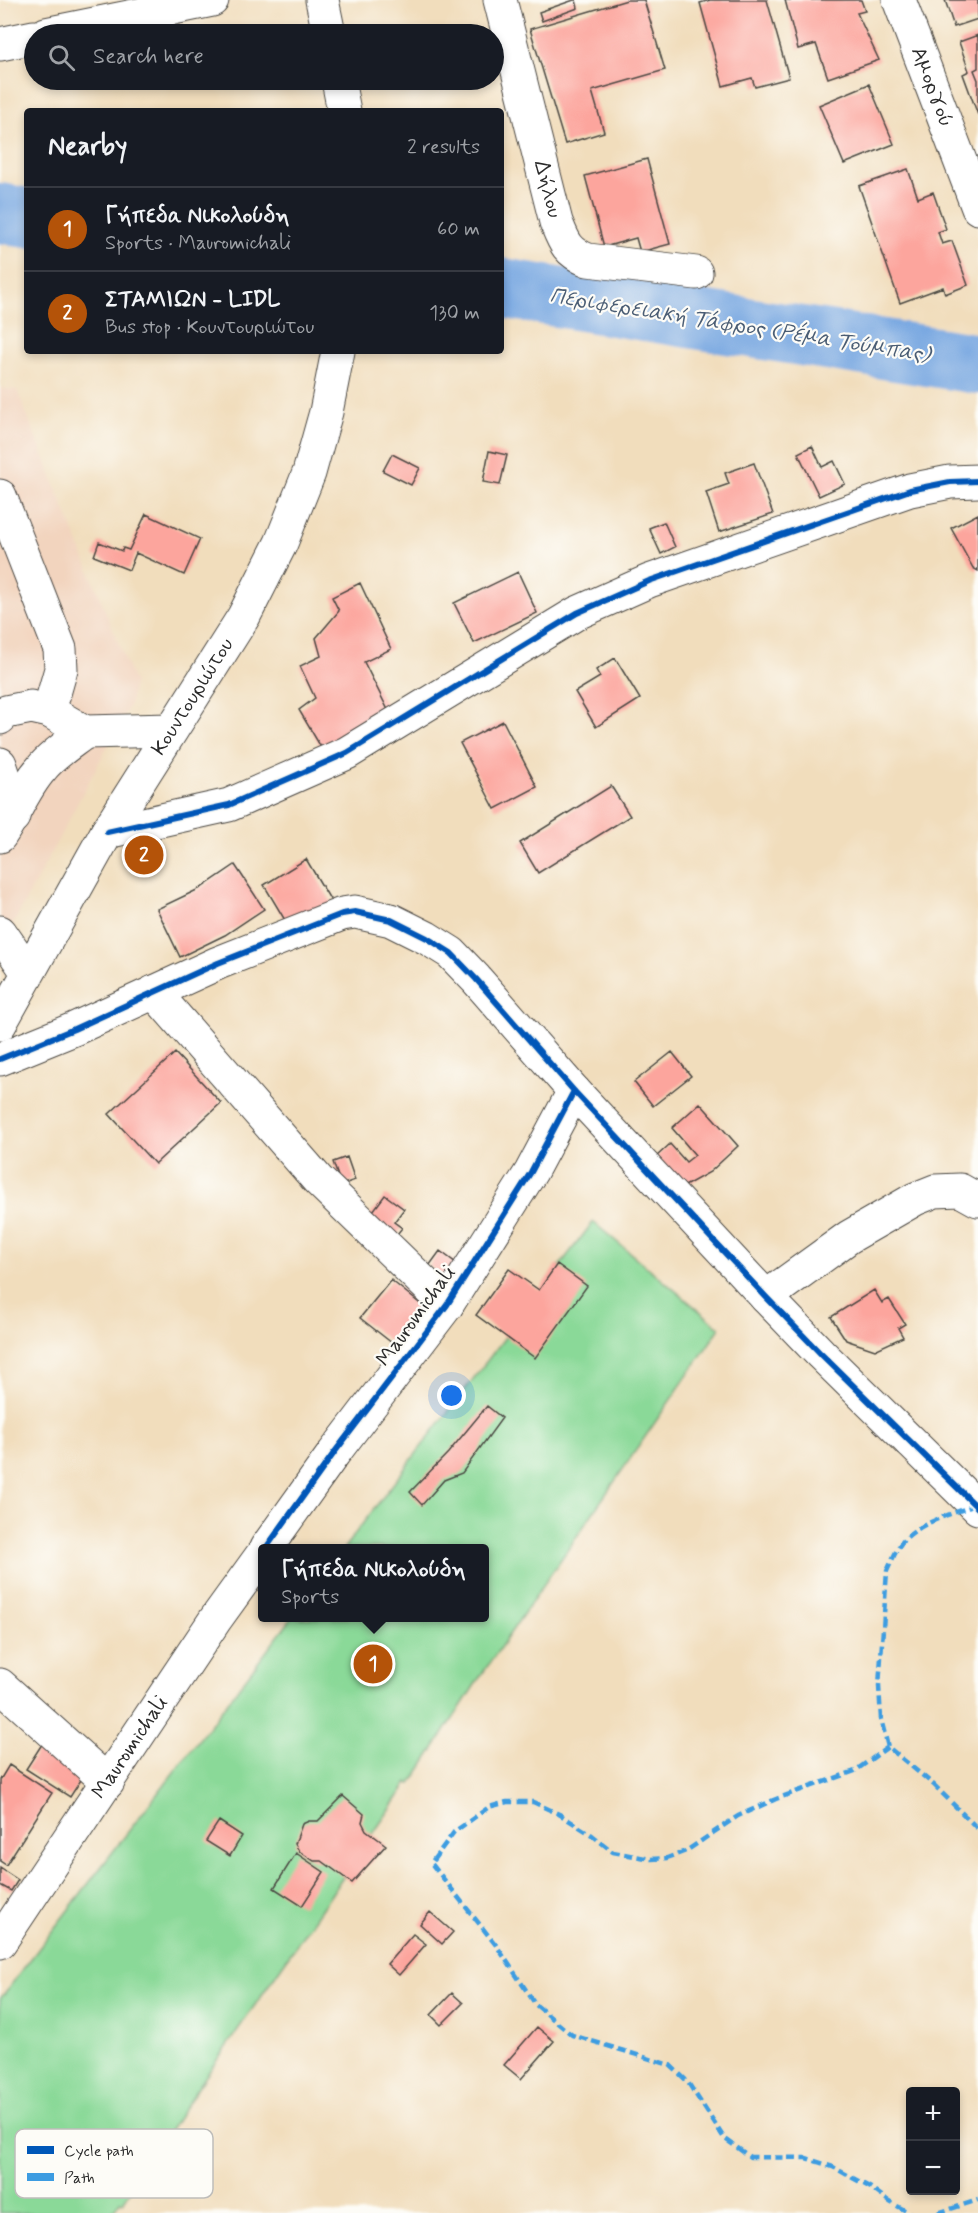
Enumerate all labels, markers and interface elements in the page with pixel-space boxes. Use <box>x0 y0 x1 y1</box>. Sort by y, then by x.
search box <box>24 24 504 90</box>
icon: search <box>45 41 78 74</box>
text: Search here <box>93 43 204 71</box>
street label: Αμοργού <box>904 43 960 131</box>
text: Nearby <box>48 130 127 164</box>
text: 2 results <box>407 134 480 161</box>
street label: Δήλου <box>527 157 568 221</box>
text: Γήπεδα Νικολούδη <box>105 202 289 230</box>
text: 1 <box>63 216 72 243</box>
text: 60 m <box>437 216 480 243</box>
text: Sports · Mauromichali <box>105 230 291 257</box>
water label: Περιφερειακή Τάφρος (Ρέμα Τούμπας) <box>548 281 934 370</box>
text: ΣΤΑΜΙΩΝ - LIDL <box>105 286 281 314</box>
text: 2 <box>63 300 72 327</box>
text: 130 m <box>429 300 480 327</box>
text: Bus stop · Κουντουριώτου <box>105 314 314 341</box>
street label: Κουντουριώτου <box>145 633 241 761</box>
pin: 2 <box>124 832 164 878</box>
street label: Mauromichali <box>370 1260 462 1372</box>
your location <box>437 1381 466 1410</box>
popup <box>258 1544 489 1622</box>
text: Γήπεδα Νικολούδη <box>281 1556 466 1584</box>
text: Sports <box>281 1584 339 1611</box>
pin: 1 <box>354 1642 392 1686</box>
street label: Mauromichali <box>85 1690 174 1804</box>
map controls <box>906 2087 960 2195</box>
button: + <box>906 2087 960 2141</box>
legend <box>15 2129 213 2198</box>
text: Cycle path <box>64 2141 134 2162</box>
button: − <box>906 2141 960 2195</box>
text: Path <box>64 2168 95 2189</box>

